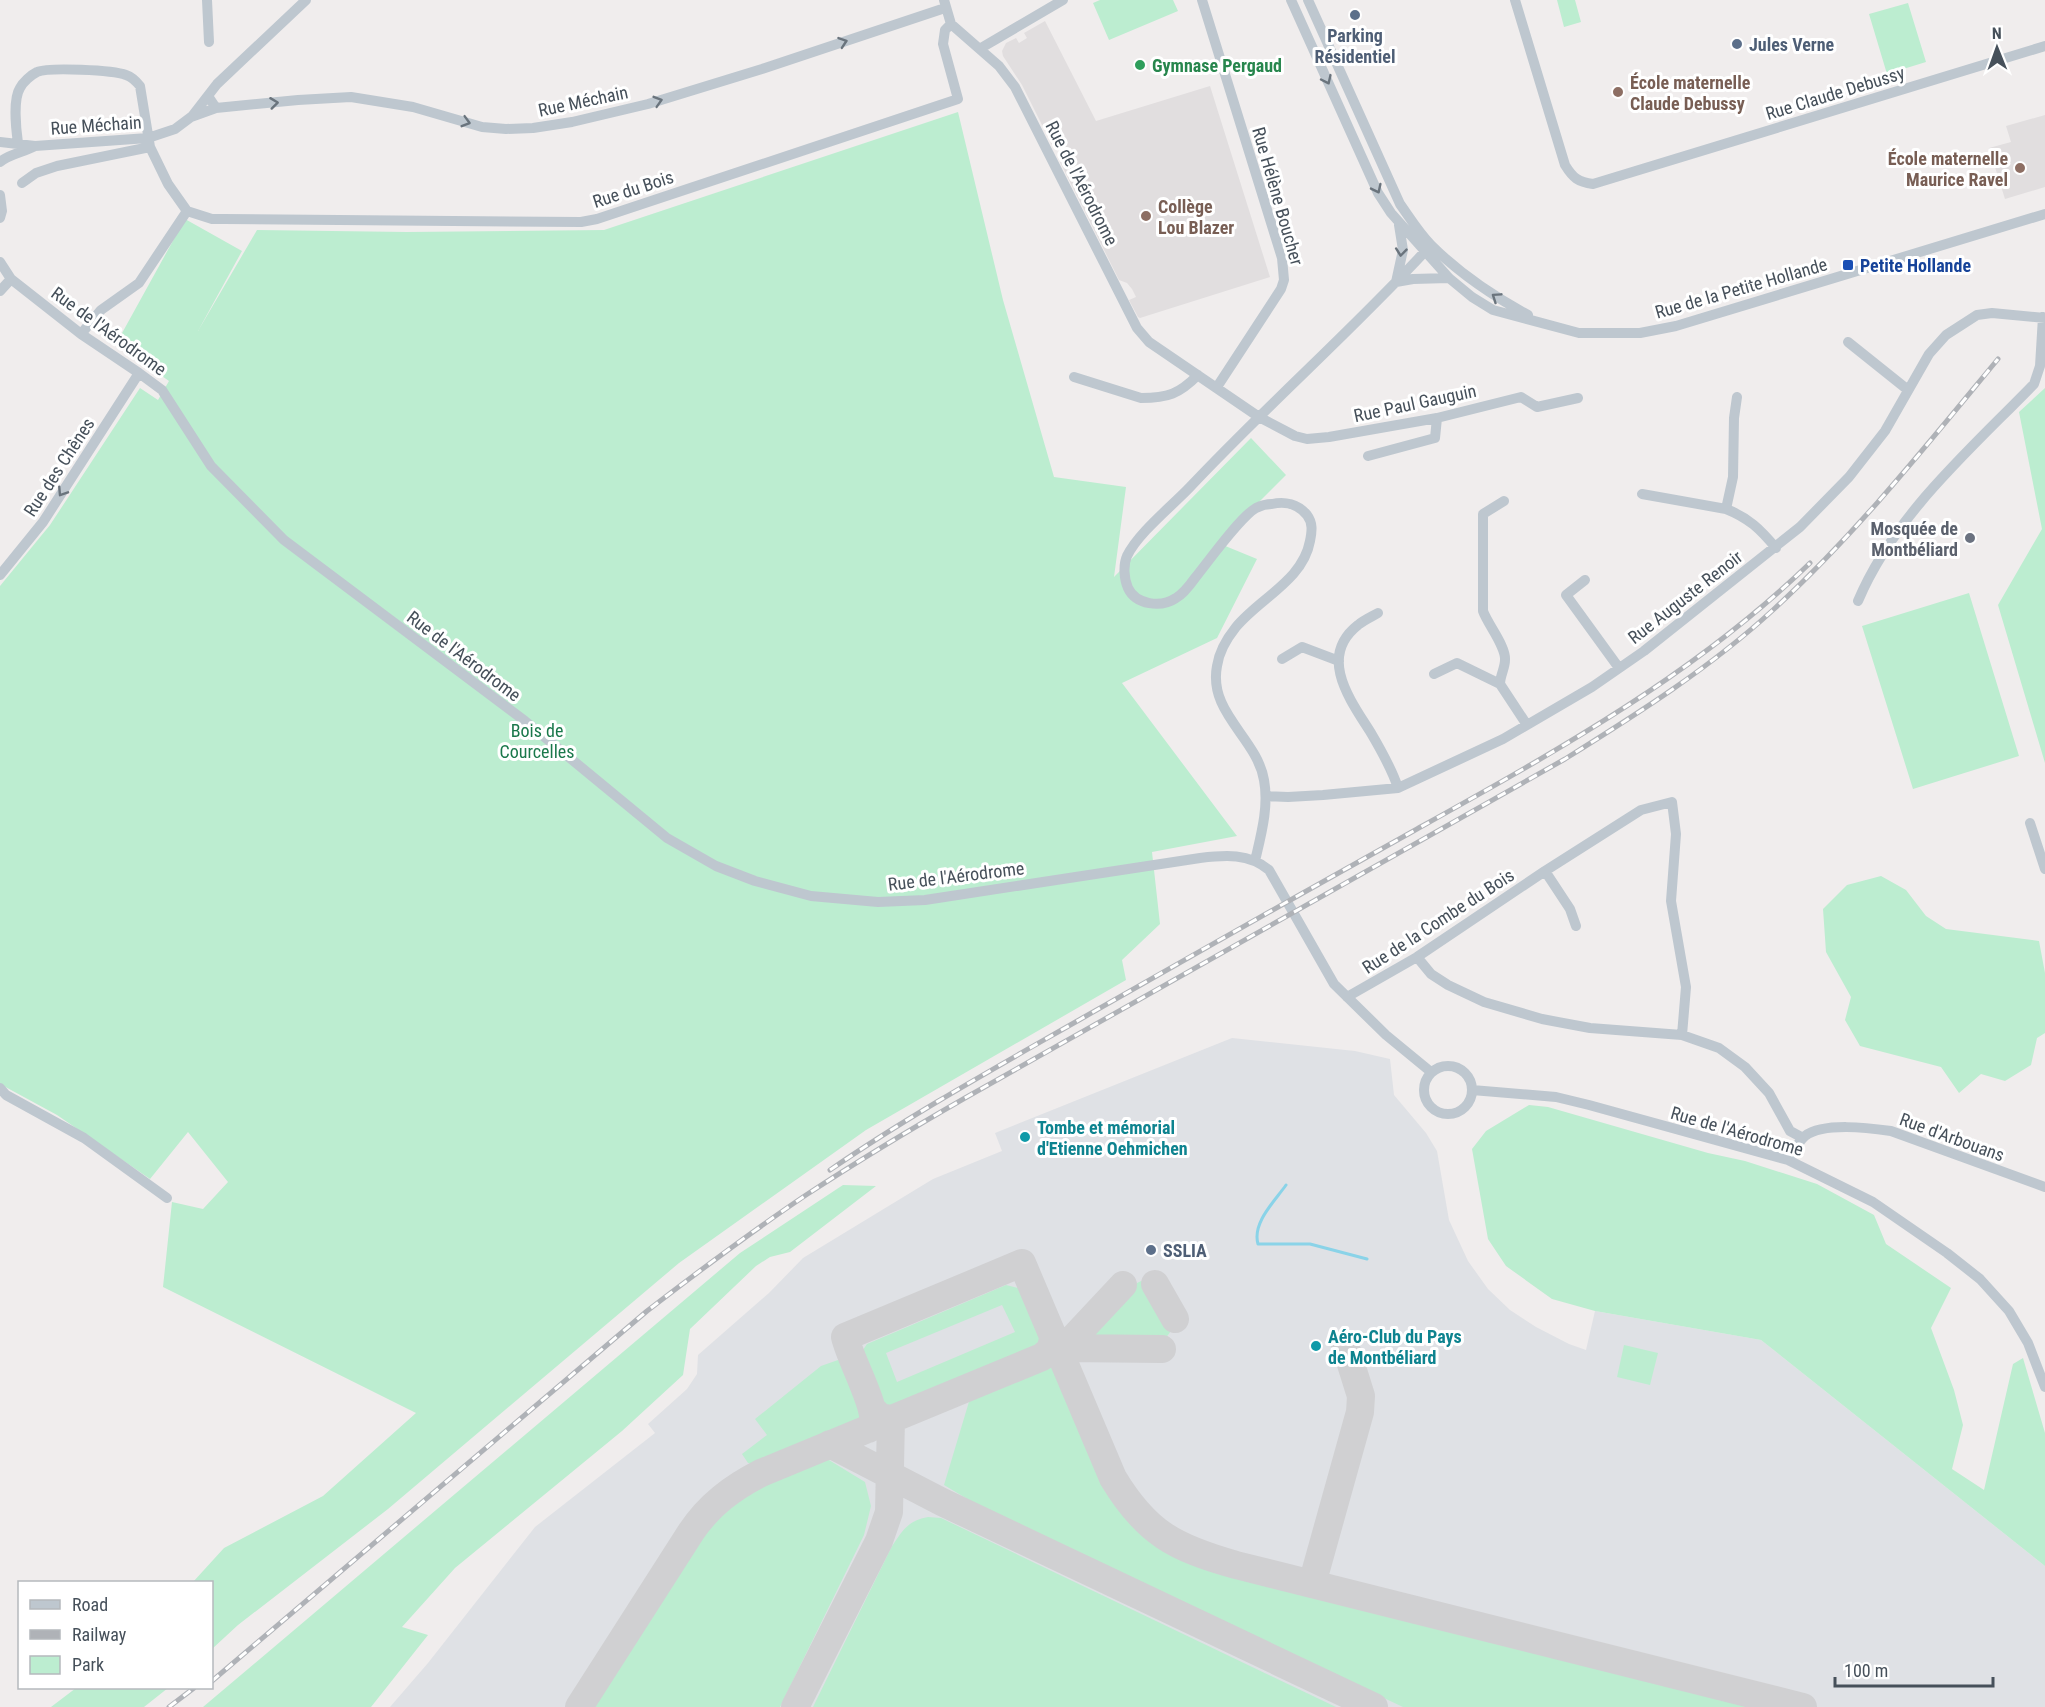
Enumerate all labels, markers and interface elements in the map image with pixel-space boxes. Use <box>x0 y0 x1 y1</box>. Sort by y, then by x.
marker: Parking Résidentiel <box>1348 8 1362 22</box>
north arrow <box>1967 18 2027 78</box>
text: N <box>1992 24 2002 43</box>
place label: Parking Résidentiel <box>1315 25 1395 67</box>
place label: Jules Verne <box>1749 34 1835 55</box>
one-way arrow <box>837 37 848 49</box>
marker: Jules Verne <box>1730 37 1744 51</box>
place label: Gymnase Pergaud <box>1152 55 1282 76</box>
marker: Gymnase Pergaud <box>1133 58 1147 72</box>
street label: Rue Claude Debussy <box>1763 62 1907 124</box>
place label: École maternelle Claude Debussy <box>1630 72 1751 114</box>
one-way arrow <box>1320 74 1332 85</box>
street label: Rue Méchain <box>536 81 630 121</box>
marker: École maternelle Claude Debussy <box>1611 85 1625 99</box>
one-way arrow <box>652 96 662 108</box>
one-way arrow <box>270 97 279 110</box>
street label: Rue Méchain <box>50 111 142 139</box>
one-way arrow <box>461 115 471 128</box>
street label: Rue de l'Aérodrome <box>1042 117 1122 249</box>
street label: Rue Hélène Boucher <box>1248 124 1308 268</box>
place label: École maternelle Maurice Ravel <box>1888 148 2008 190</box>
marker: École maternelle Maurice Ravel <box>2013 161 2027 175</box>
street label: Rue du Bois <box>590 166 676 212</box>
one-way arrow <box>1369 182 1381 193</box>
place label: Collège Lou Blazer <box>1158 196 1234 238</box>
marker: Collège Lou Blazer <box>1139 209 1153 223</box>
one-way arrow <box>1395 247 1408 257</box>
street label: Rue de la Petite Hollande <box>1653 253 1829 323</box>
place label: Petite Hollande <box>1860 255 1971 276</box>
marker: Petite Hollande <box>1841 258 1855 272</box>
street label: Rue de l'Aérodrome <box>47 282 171 380</box>
one-way arrow <box>1492 292 1502 304</box>
street label: Rue Paul Gauguin <box>1352 380 1478 426</box>
street label: Rue des Chênes <box>19 414 99 520</box>
one-way arrow <box>59 486 70 497</box>
place label: Mosquée de Montbéliard <box>1871 518 1958 560</box>
marker: Mosquée de Montbéliard <box>1963 531 1977 545</box>
street label: Rue Auguste Renoir <box>1624 546 1747 648</box>
street label: Rue de l'Aérodrome <box>403 606 525 706</box>
park label: Bois de Courcelles <box>500 720 574 762</box>
street label: Rue de l'Aérodrome <box>887 857 1025 895</box>
street label: Rue de la Combe du Bois <box>1358 864 1518 978</box>
street label: Rue de l'Aérodrome <box>1668 1102 1806 1160</box>
street label: Rue d'Arbouans <box>1897 1108 2007 1166</box>
place label: Tombe et mémorial d'Etienne Oehmichen <box>1037 1117 1188 1159</box>
marker: Tombe et mémorial d'Etienne Oehmichen <box>1018 1130 1032 1144</box>
place label: SSLIA <box>1163 1240 1207 1261</box>
marker: SSLIA <box>1144 1243 1158 1257</box>
place label: Aéro-Club du Pays de Montbéliard <box>1328 1326 1462 1368</box>
marker: Aéro-Club du Pays de Montbéliard <box>1309 1339 1323 1353</box>
legend <box>18 1581 213 1689</box>
text: Road <box>72 1594 108 1615</box>
text: Railway <box>72 1624 127 1645</box>
scale bar <box>1835 1650 1992 1688</box>
text: Park <box>72 1654 104 1675</box>
text: 100 m <box>1844 1660 1888 1681</box>

